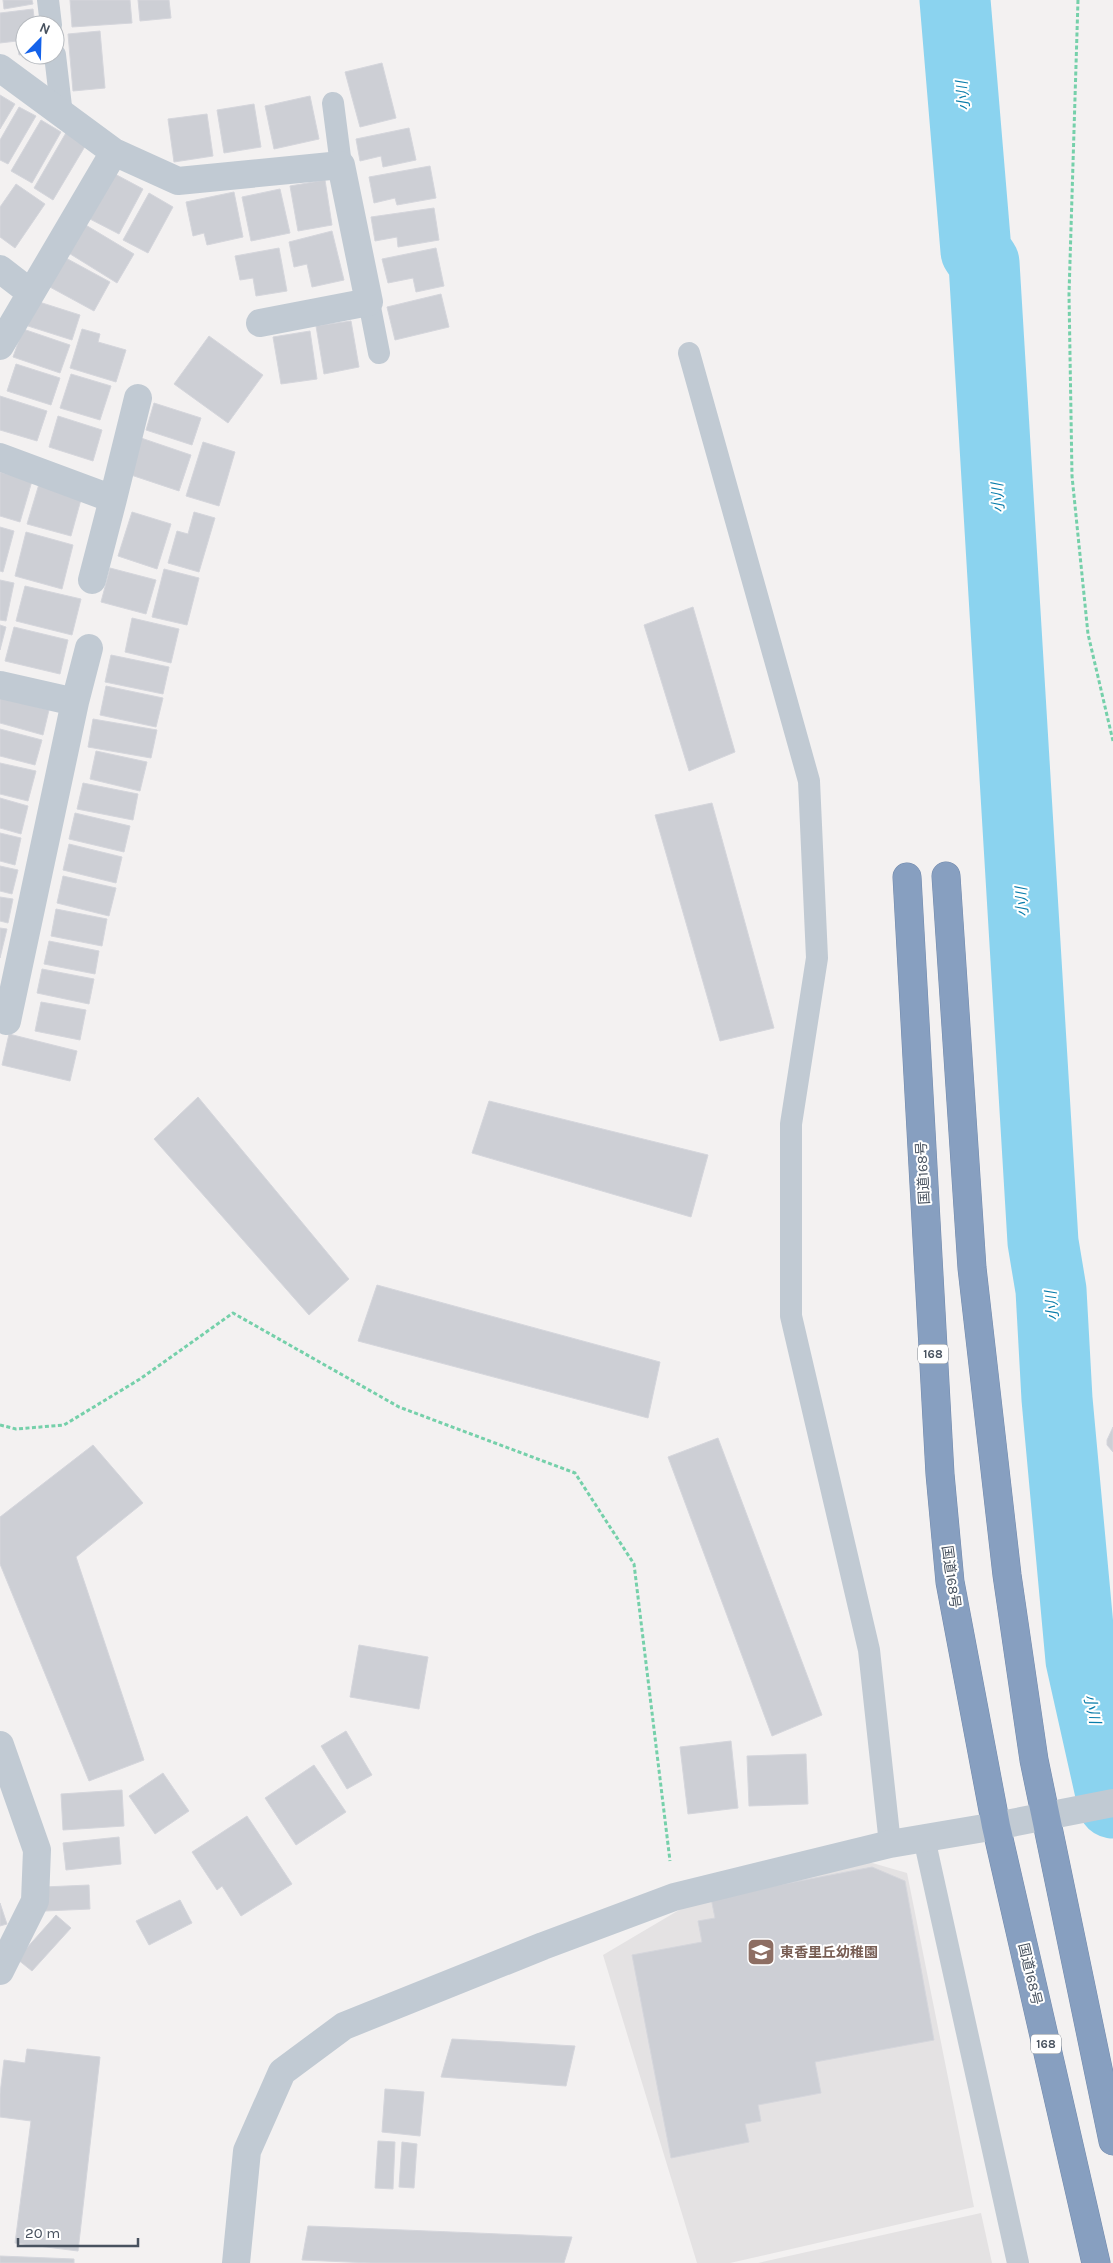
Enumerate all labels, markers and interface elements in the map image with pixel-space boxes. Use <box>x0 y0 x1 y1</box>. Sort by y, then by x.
north arrow <box>15 15 65 65</box>
text: N <box>37 19 53 38</box>
water label: 小川 <box>953 78 973 112</box>
water label: 小川 <box>988 481 1008 513</box>
water label: 小川 <box>1012 885 1032 917</box>
street label: 国道168号 <box>913 1141 933 1205</box>
water label: 小川 <box>1042 1288 1062 1322</box>
road number: 168 <box>918 1345 948 1364</box>
street label: 国道168号 <box>938 1544 964 1610</box>
water label: 小川 <box>1080 1692 1105 1728</box>
school or university icon: 東香里丘幼稚園 <box>746 1937 776 1967</box>
street label: 国道168号 <box>1015 1941 1045 2007</box>
place label: 東香里丘幼稚園 <box>780 1944 878 1961</box>
road number: 168 <box>1031 2035 1061 2054</box>
scale bar <box>18 2216 138 2248</box>
text: 20 m <box>25 2224 60 2242</box>

